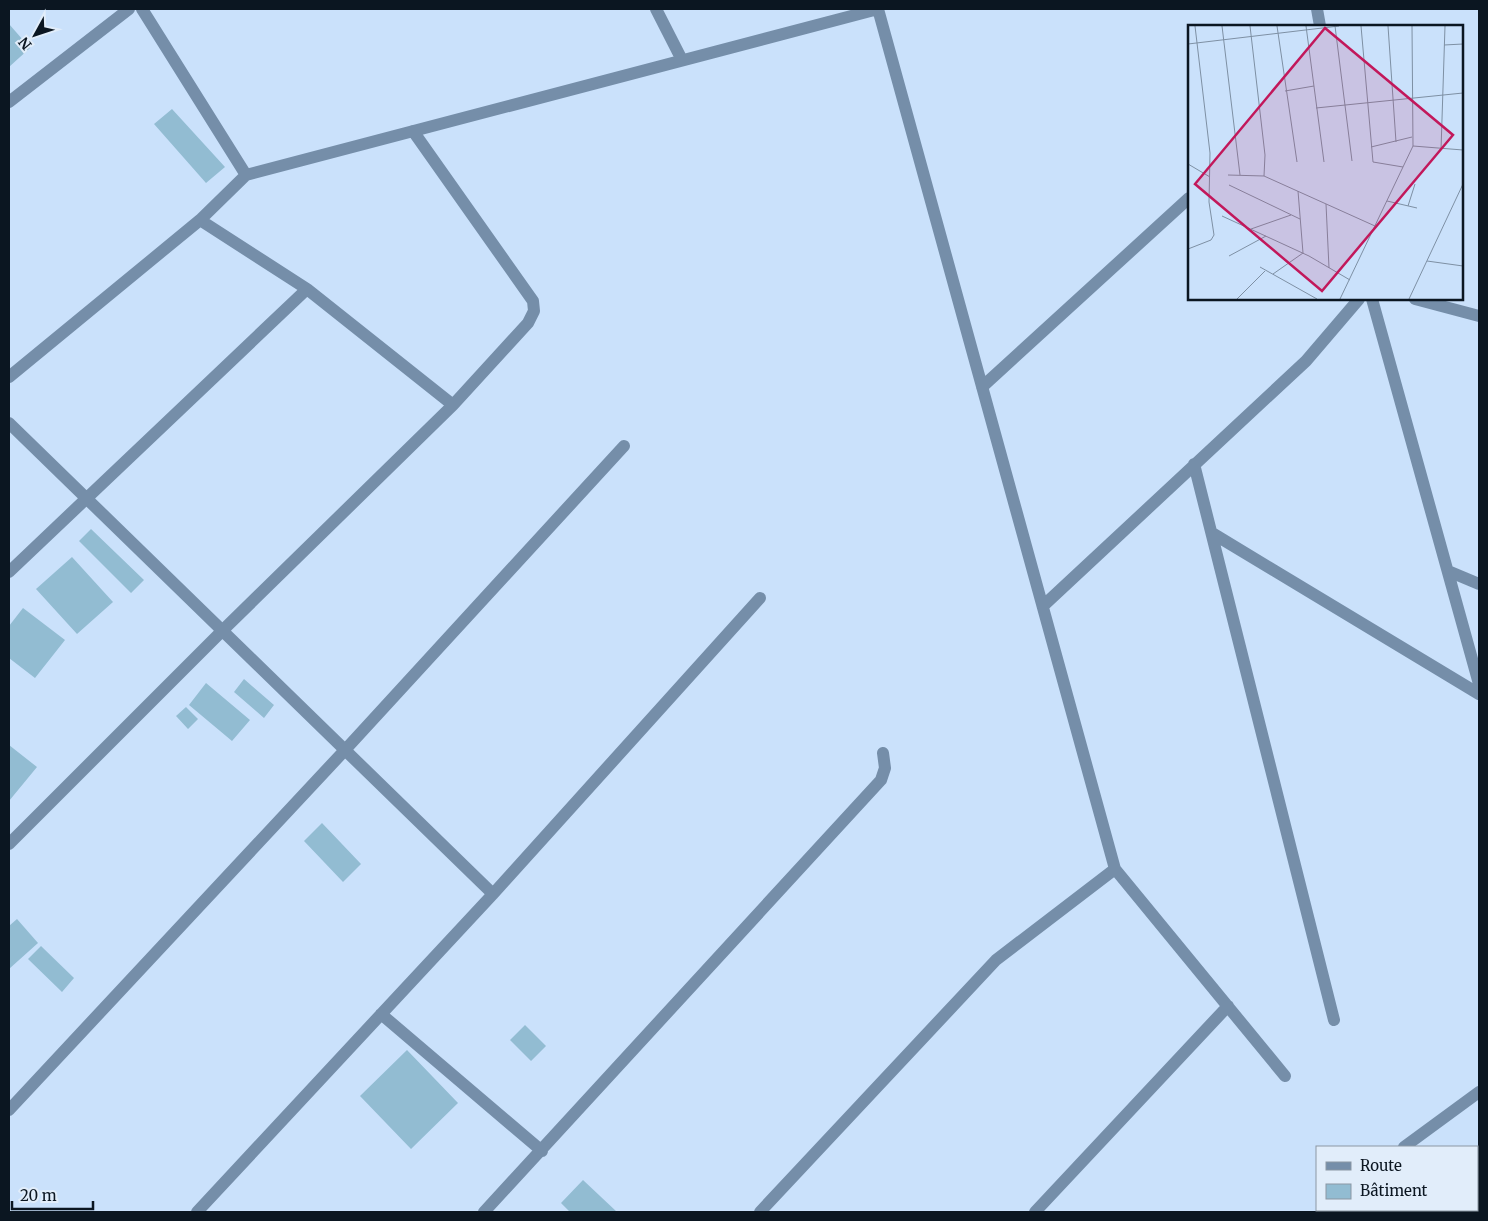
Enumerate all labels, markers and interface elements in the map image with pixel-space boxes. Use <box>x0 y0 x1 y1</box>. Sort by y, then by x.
north arrow <box>10 10 60 60</box>
inset map <box>1188 25 1463 300</box>
text: N <box>15 33 35 53</box>
legend <box>1316 1146 1478 1211</box>
text: Route <box>1360 1156 1402 1175</box>
scale bar <box>12 1178 94 1210</box>
text: Bâtiment <box>1360 1181 1428 1200</box>
text: 20 m <box>20 1186 57 1205</box>

